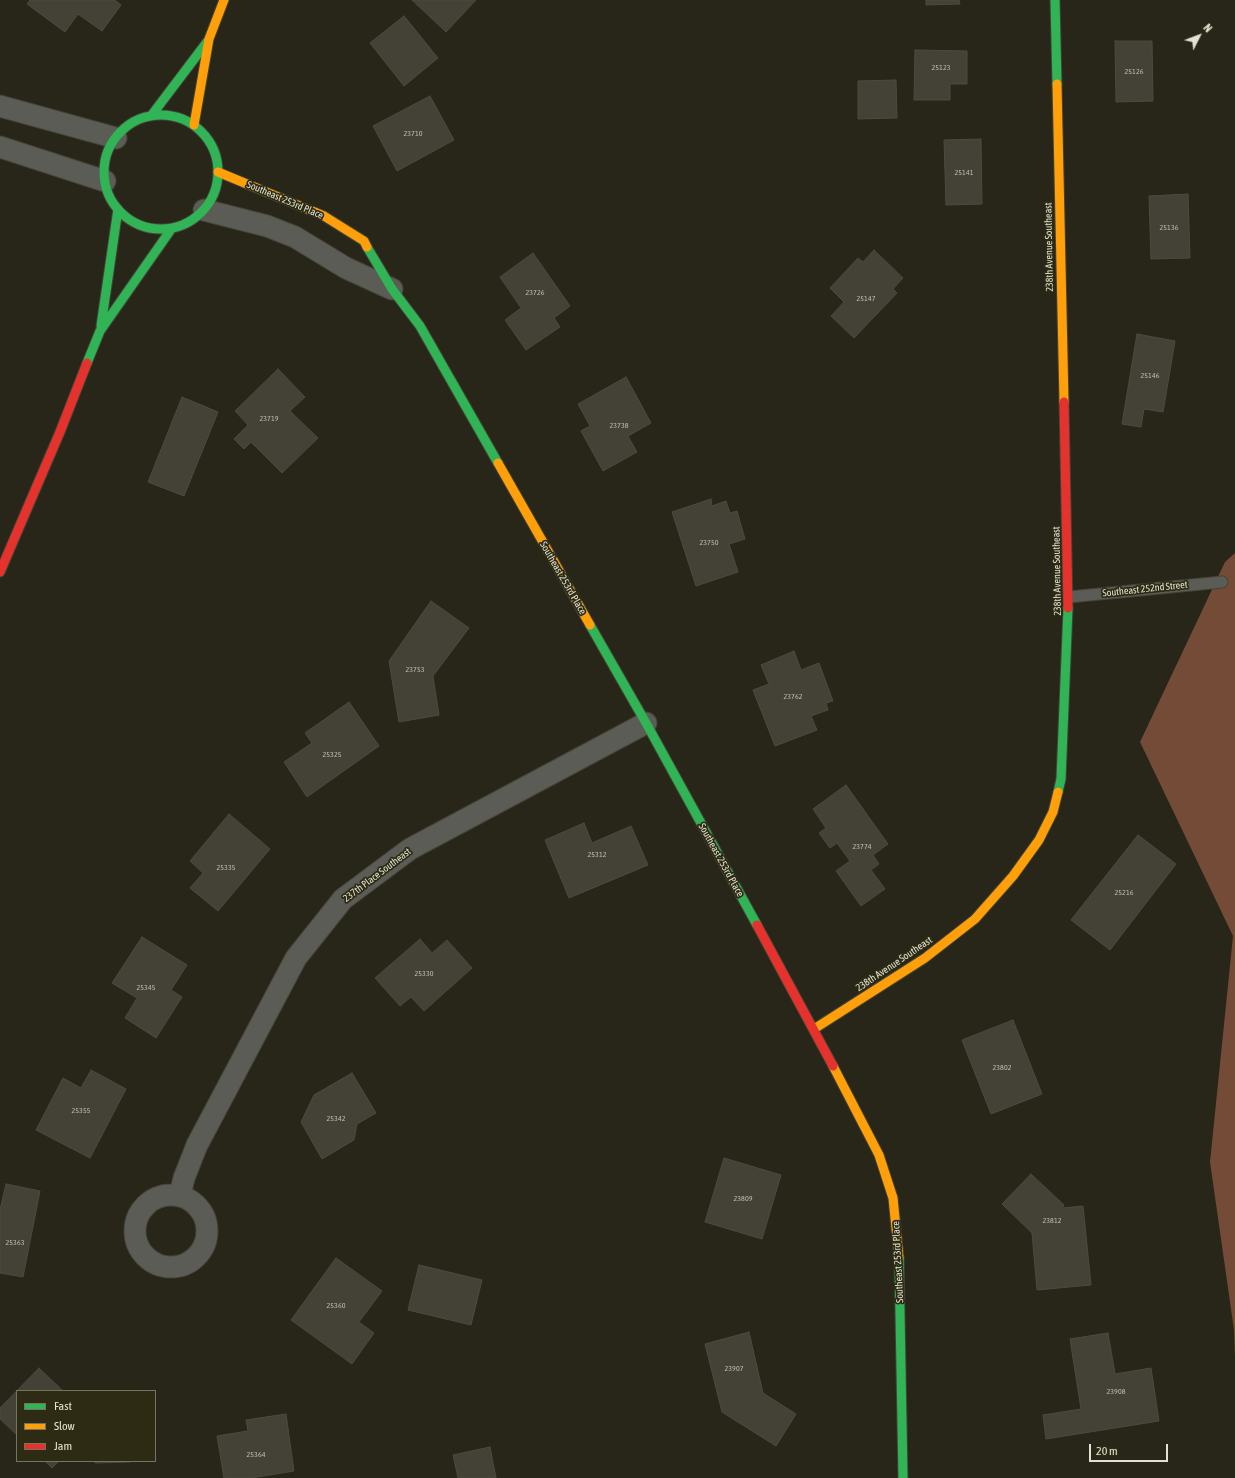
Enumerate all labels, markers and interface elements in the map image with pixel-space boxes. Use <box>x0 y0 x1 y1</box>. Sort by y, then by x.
north arrow <box>1179 16 1219 56</box>
text: N <box>1201 22 1215 34</box>
house number: 25123 <box>932 62 950 72</box>
house number: 25126 <box>1125 66 1143 76</box>
house number: 23710 <box>404 128 422 138</box>
house number: 25141 <box>955 167 973 177</box>
street label: Southeast 253rd Place <box>245 178 325 222</box>
street label: 238th Avenue Southeast <box>1042 202 1056 292</box>
house number: 25136 <box>1160 222 1178 232</box>
house number: 23726 <box>526 287 544 297</box>
house number: 25147 <box>857 293 875 303</box>
house number: 25146 <box>1141 370 1159 380</box>
house number: 23719 <box>260 413 278 423</box>
house number: 23738 <box>610 420 628 430</box>
street label: 238th Avenue Southeast <box>1050 526 1064 616</box>
house number: 23750 <box>700 537 718 547</box>
street label: Southeast 253rd Place <box>537 539 589 617</box>
street label: Southeast 252nd Street <box>1102 579 1188 599</box>
house number: 23753 <box>406 664 424 674</box>
house number: 23762 <box>784 691 802 701</box>
house number: 25325 <box>323 749 341 759</box>
street label: Southeast 253rd Place <box>696 821 746 899</box>
house number: 23774 <box>853 841 871 851</box>
street label: 237th Place Southeast <box>341 846 413 904</box>
house number: 25312 <box>588 849 606 859</box>
house number: 25335 <box>217 862 235 872</box>
house number: 25216 <box>1115 887 1133 897</box>
street label: 238th Avenue Southeast <box>854 934 934 994</box>
house number: 25330 <box>415 968 433 978</box>
house number: 25345 <box>137 982 155 992</box>
house number: 23802 <box>993 1062 1011 1072</box>
house number: 25355 <box>72 1105 90 1115</box>
house number: 25342 <box>327 1113 345 1123</box>
house number: 23809 <box>734 1193 752 1203</box>
house number: 23812 <box>1043 1215 1061 1225</box>
street label: Southeast 253rd Place <box>890 1221 906 1303</box>
house number: 25363 <box>6 1237 24 1247</box>
house number: 25360 <box>327 1300 345 1310</box>
house number: 23907 <box>725 1363 743 1373</box>
house number: 23908 <box>1107 1386 1125 1396</box>
legend <box>16 1390 156 1462</box>
text: Fast <box>54 1399 72 1413</box>
text: Slow <box>54 1419 75 1433</box>
scale bar <box>1091 1436 1170 1462</box>
text: Jam <box>54 1439 72 1453</box>
text: 20 m <box>1096 1444 1118 1458</box>
house number: 25364 <box>247 1449 265 1459</box>

